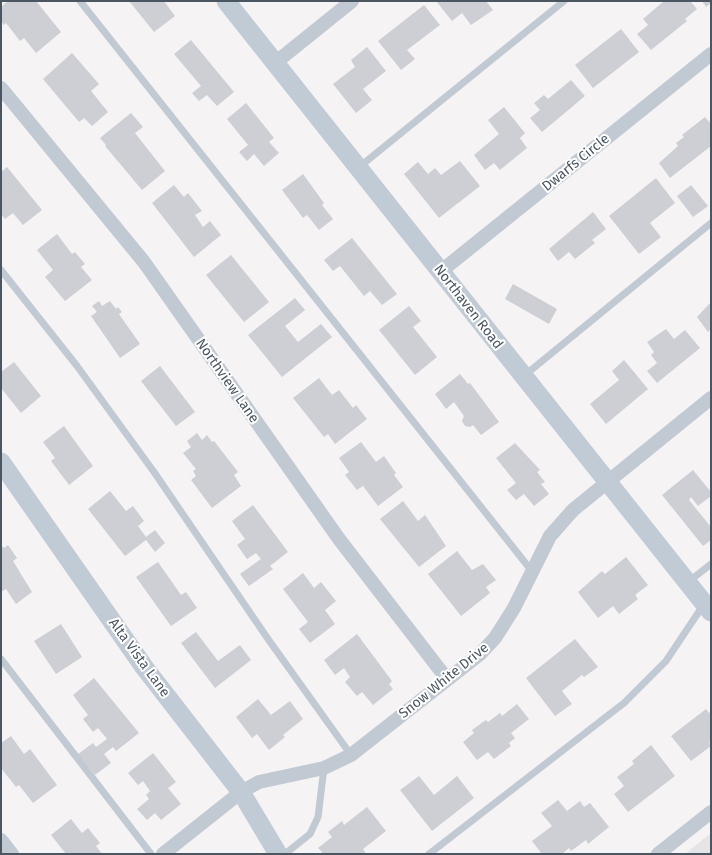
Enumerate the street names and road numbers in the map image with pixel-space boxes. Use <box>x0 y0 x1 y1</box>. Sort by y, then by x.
street label: Dwarfs Circle <box>539 131 613 195</box>
street label: Northaven Road <box>430 261 506 353</box>
street label: Northview Lane <box>192 336 262 426</box>
street label: Alta Vista Lane <box>105 615 173 701</box>
street label: Snow White Drive <box>396 640 492 722</box>

